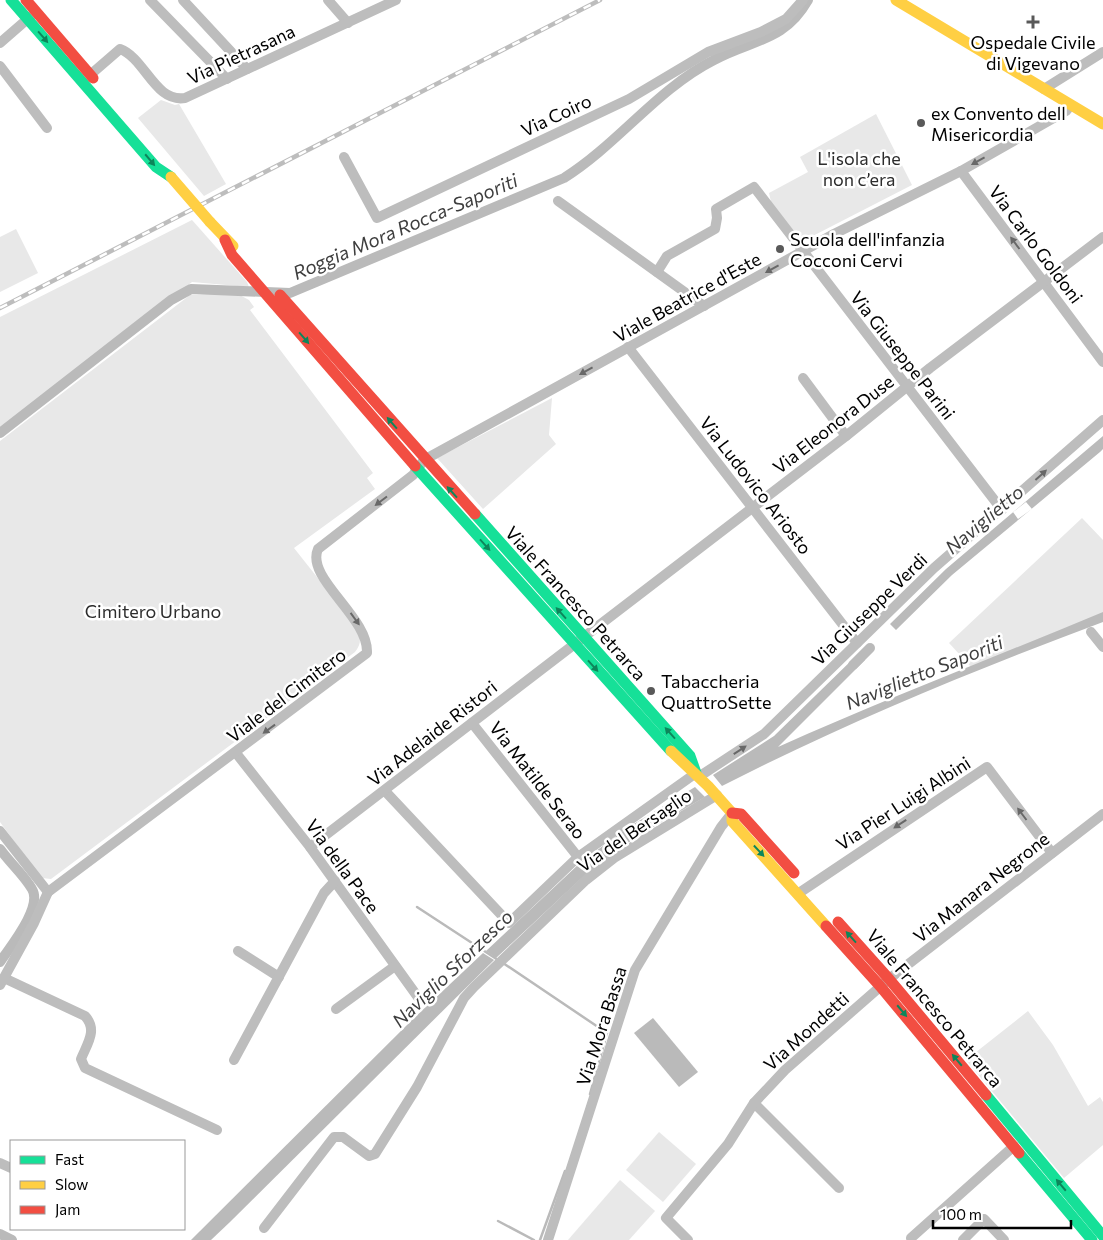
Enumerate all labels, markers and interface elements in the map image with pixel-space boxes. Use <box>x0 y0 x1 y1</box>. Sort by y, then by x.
marker: Ospedale Civile di Vigevano <box>1026 15 1040 29</box>
street label: Via Pietrasana <box>184 19 298 89</box>
one-way arrow <box>37 30 49 42</box>
place label: Ospedale Civile di Vigevano <box>970 31 1096 74</box>
street label: Via Coiro <box>517 89 595 141</box>
place label: ex Convento dell Misericordia <box>931 102 1066 145</box>
marker: ex Convento dell Misericordia <box>915 117 927 129</box>
park label: L'isola che non c’era <box>817 147 901 190</box>
one-way arrow <box>144 153 155 166</box>
one-way arrow <box>971 157 984 166</box>
water label: Roggia Mora Rocca-Saporiti <box>289 168 522 284</box>
street label: Via Carlo Goldoni <box>984 181 1088 307</box>
place label: Scuola dell'infanzia Cocconi Cervi <box>790 228 945 271</box>
one-way arrow <box>1010 236 1020 250</box>
marker: Scuola dell'infanzia Cocconi Cervi <box>774 243 786 255</box>
street label: Viale Beatrice d'Este <box>609 247 765 347</box>
one-way arrow <box>764 265 779 273</box>
street label: Via Giuseppe Parini <box>846 286 960 424</box>
one-way arrow <box>298 331 309 344</box>
one-way arrow <box>578 367 593 375</box>
street label: Via Eleonora Duse <box>768 370 898 478</box>
street label: Via Ludovico Ariosto <box>695 412 817 558</box>
one-way arrow <box>387 417 398 430</box>
one-way arrow <box>1034 469 1046 481</box>
water label: Naviglietto <box>940 480 1028 558</box>
one-way arrow <box>447 485 458 498</box>
one-way arrow <box>374 496 388 506</box>
street label: Viale Francesco Petrarca <box>501 521 651 685</box>
one-way arrow <box>479 538 491 550</box>
street label: Via Giuseppe Verdi <box>807 548 931 670</box>
park label: Cimitero Urbano <box>85 600 221 622</box>
one-way arrow <box>555 606 566 619</box>
one-way arrow <box>350 612 360 626</box>
water label: Naviglietto Saporiti <box>842 630 1007 714</box>
street label: Viale del Cimitero <box>222 643 350 747</box>
one-way arrow <box>588 660 599 673</box>
place label: Tabaccheria QuattroSette <box>661 670 772 713</box>
street label: Via Adelaide Ristori <box>363 676 501 790</box>
marker: Tabaccheria QuattroSette <box>645 685 657 697</box>
street label: Via Matilde Serao <box>485 717 591 843</box>
one-way arrow <box>262 724 276 734</box>
one-way arrow <box>664 727 675 740</box>
one-way arrow <box>734 745 747 754</box>
street label: Via Pier Luigi Albini <box>832 751 974 855</box>
street label: Via del Bersaglio <box>573 784 695 876</box>
one-way arrow <box>1017 808 1028 821</box>
street label: Via della Pace <box>302 815 384 917</box>
one-way arrow <box>894 819 907 829</box>
street label: Via Manara Negrone <box>909 827 1053 947</box>
one-way arrow <box>753 844 765 856</box>
water label: Naviglio Sforzesco <box>387 904 517 1032</box>
street label: Viale Francesco Petrarca <box>862 924 1008 1092</box>
one-way arrow <box>845 931 857 943</box>
street label: Via Mora Bassa <box>571 963 631 1089</box>
street label: Via Mondetti <box>759 987 853 1075</box>
one-way arrow <box>896 1005 907 1018</box>
one-way arrow <box>951 1054 962 1067</box>
legend <box>10 1140 185 1230</box>
text: Fast <box>55 1150 84 1168</box>
text: Slow <box>55 1175 88 1193</box>
one-way arrow <box>1055 1179 1066 1192</box>
scale bar <box>933 1198 1070 1230</box>
text: Jam <box>55 1200 80 1218</box>
text: 100 m <box>940 1205 982 1223</box>

